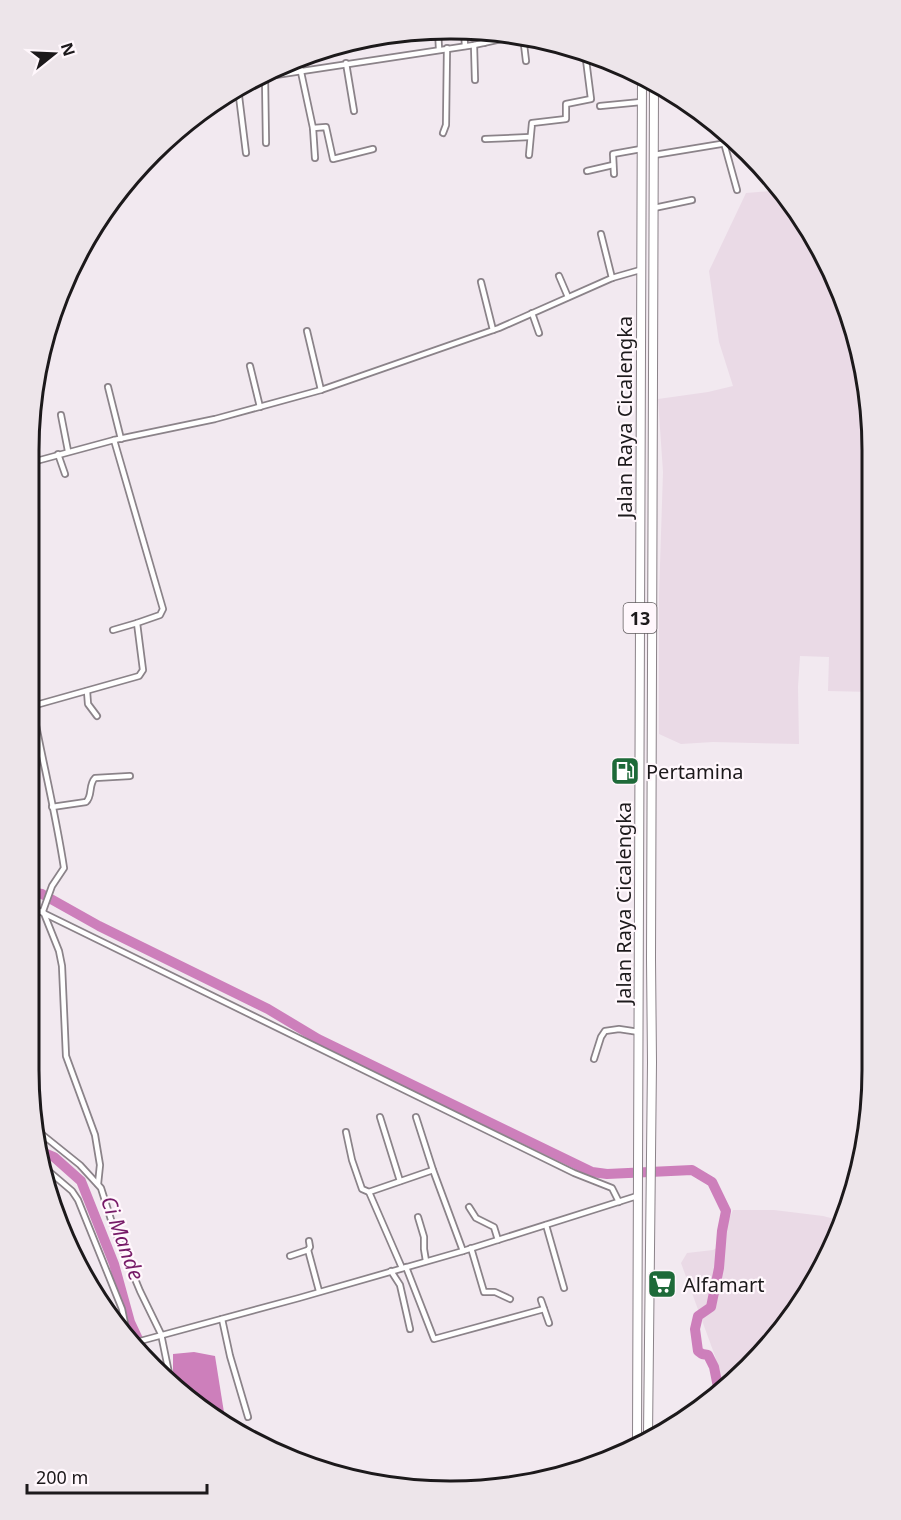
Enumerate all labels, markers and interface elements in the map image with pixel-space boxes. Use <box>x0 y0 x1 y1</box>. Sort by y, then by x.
north arrow <box>24 24 84 84</box>
text: N <box>56 40 81 59</box>
street label: Jalan Raya Cicalengka <box>611 316 638 520</box>
road number: 13 <box>624 603 656 633</box>
fuel station icon: Pertamina <box>609 755 641 787</box>
place label: Pertamina <box>646 758 744 785</box>
street label: Jalan Raya Cicalengka <box>610 802 637 1006</box>
water label: Ci Mande <box>95 1192 151 1284</box>
supermarket icon: Alfamart <box>646 1268 678 1300</box>
place label: Alfamart <box>683 1271 764 1298</box>
scale bar <box>27 1457 207 1495</box>
text: 200 m <box>36 1465 88 1489</box>

